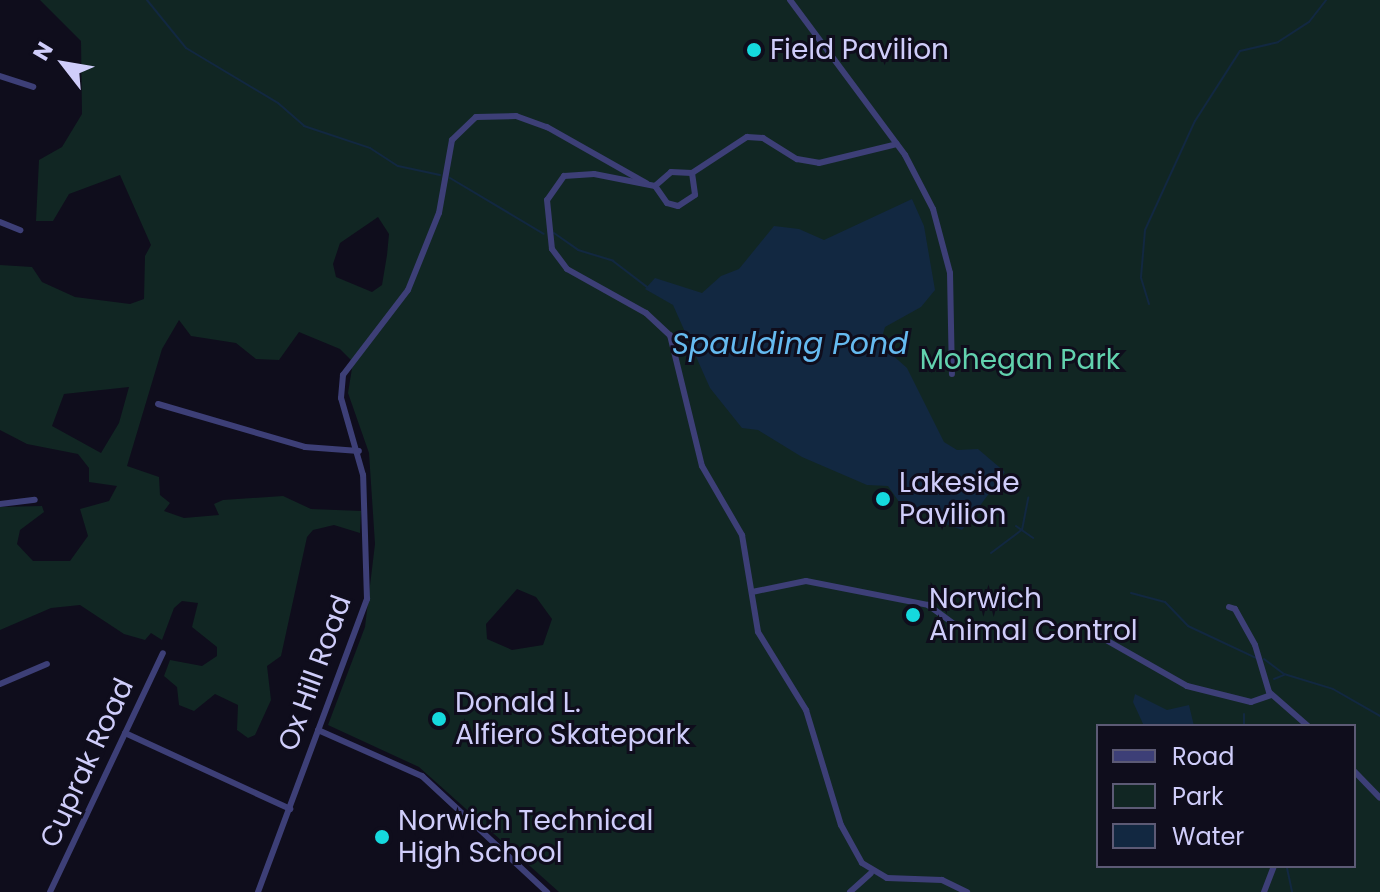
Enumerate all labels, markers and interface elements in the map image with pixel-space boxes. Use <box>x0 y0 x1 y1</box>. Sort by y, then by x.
north arrow <box>24 24 104 104</box>
place label: Field Pavilion <box>770 33 949 67</box>
text: N <box>25 36 61 66</box>
marker: Field Pavilion <box>745 41 763 59</box>
water label: Spaulding Pond <box>672 326 908 362</box>
park label: Mohegan Park <box>920 343 1120 377</box>
place label: Lakeside Pavilion <box>899 466 1020 532</box>
marker: Lakeside Pavilion <box>874 490 892 508</box>
place label: Norwich Animal Control <box>929 582 1138 648</box>
street label: Ox Hill Road <box>271 591 359 755</box>
marker: Norwich Animal Control <box>904 606 922 624</box>
street label: Cuprak Road <box>33 673 141 853</box>
place label: Donald L. Alfiero Skatepark <box>455 686 690 752</box>
marker: Donald L. Alfiero Skatepark <box>430 710 448 728</box>
legend <box>1096 724 1356 868</box>
text: Road <box>1172 740 1234 773</box>
text: Park <box>1172 780 1223 813</box>
place label: Norwich Technical High School <box>398 804 653 870</box>
text: Water <box>1172 820 1244 853</box>
marker: Norwich Technical High School <box>373 828 391 846</box>

